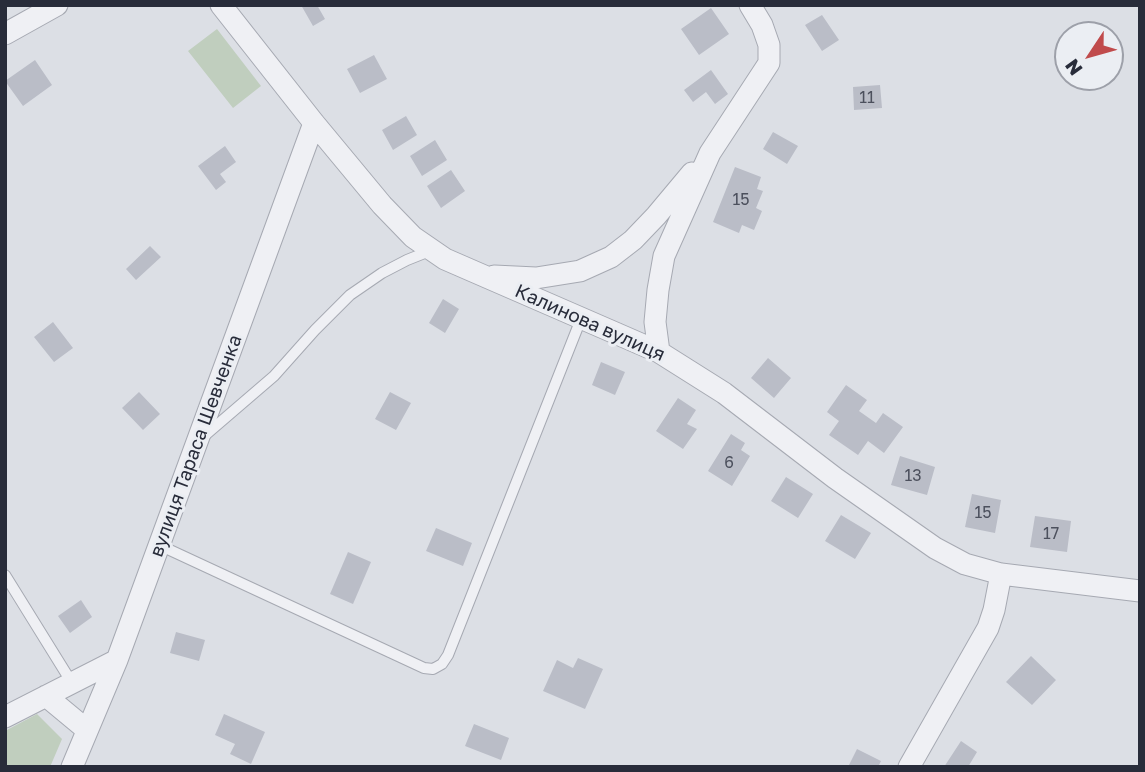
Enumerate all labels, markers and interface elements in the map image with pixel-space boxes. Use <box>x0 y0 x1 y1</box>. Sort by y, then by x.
north arrow <box>1054 21 1124 91</box>
text: N <box>1060 55 1087 80</box>
house number: 11 <box>859 88 875 108</box>
house number: 15 <box>732 190 750 210</box>
street label: Калинова вулиця <box>511 280 669 366</box>
street label: вулиця Тараса Шевченка <box>145 332 247 560</box>
house number: 6 <box>724 453 734 473</box>
house number: 13 <box>904 466 922 486</box>
house number: 15 <box>974 503 992 523</box>
house number: 17 <box>1043 524 1059 544</box>

